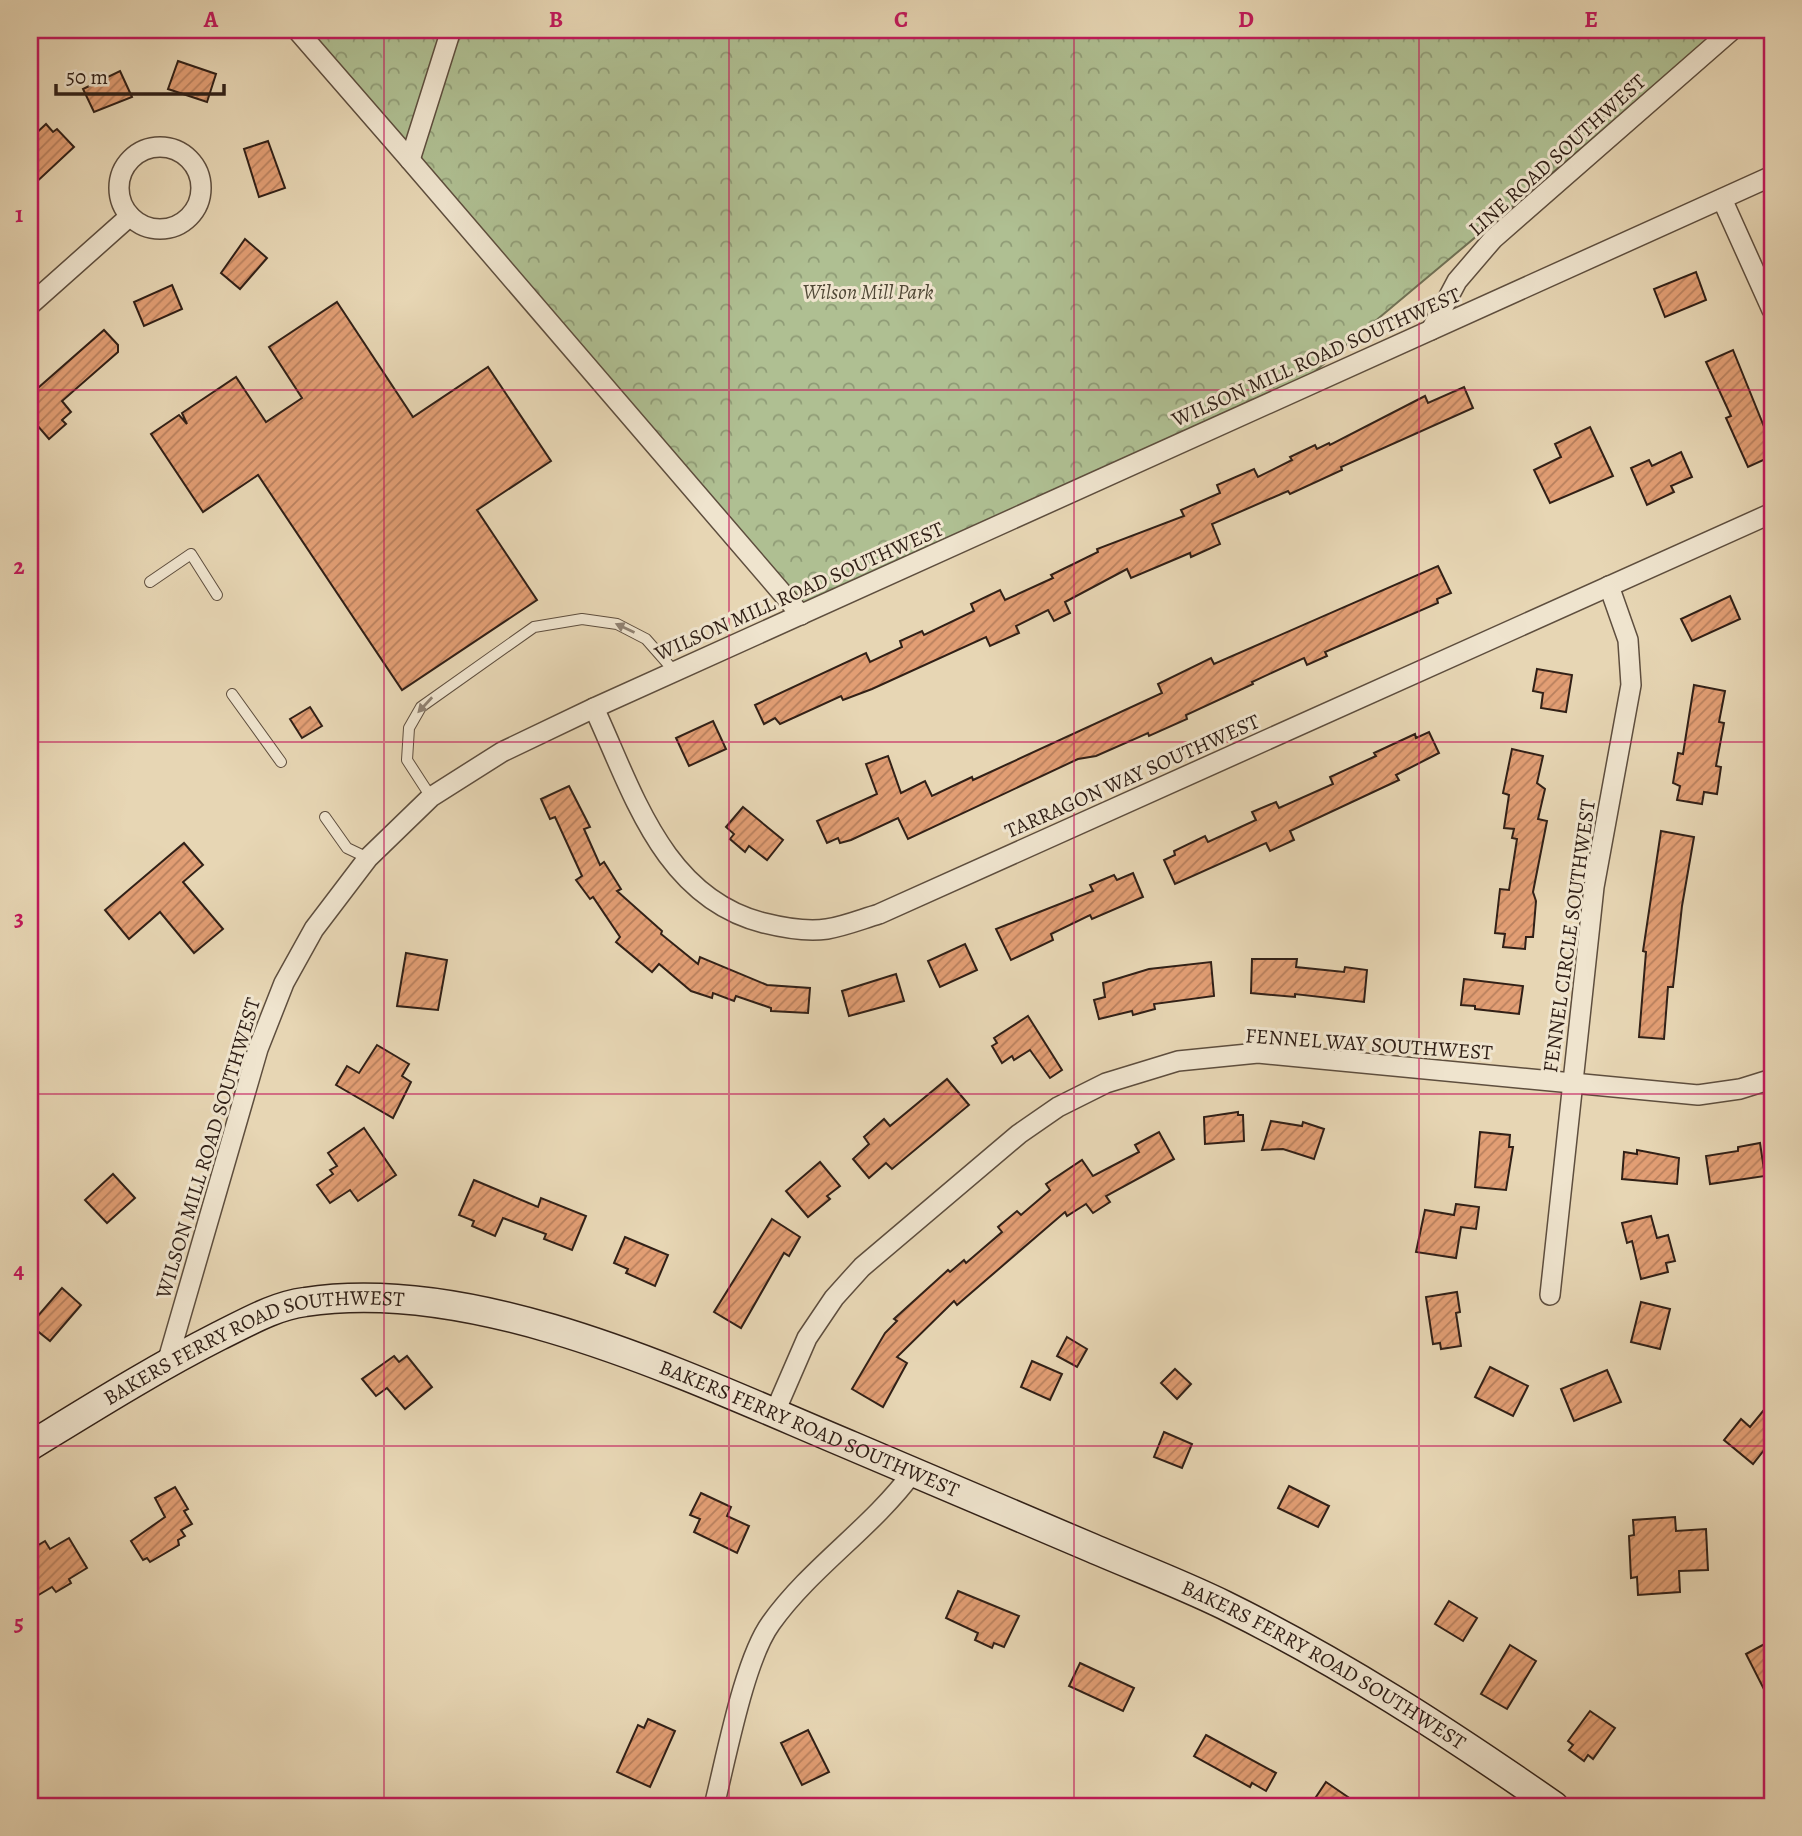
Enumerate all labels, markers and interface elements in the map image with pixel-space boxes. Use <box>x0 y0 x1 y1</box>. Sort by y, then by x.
text: A <box>203 4 219 35</box>
text: B <box>549 4 563 35</box>
text: C <box>894 4 908 35</box>
text: D <box>1238 4 1254 35</box>
text: E <box>1584 4 1598 35</box>
scale bar <box>56 52 224 96</box>
text: 50 m <box>66 63 108 91</box>
street label: LINE ROAD SOUTHWEST <box>1462 67 1652 242</box>
text: 1 <box>15 199 23 230</box>
park label: Wilson Mill Park <box>802 278 934 306</box>
street label: WILSON MILL ROAD SOUTHWEST <box>1166 280 1465 434</box>
street label: WILSON MILL ROAD SOUTHWEST <box>649 514 948 668</box>
text: 2 <box>13 551 25 582</box>
one-way arrow <box>615 622 635 634</box>
one-way arrow <box>417 697 433 714</box>
street label: TARRAGON WAY SOUTHWEST <box>1000 707 1264 845</box>
street label: FENNEL CIRCLE SOUTHWEST <box>1536 797 1602 1074</box>
text: 3 <box>14 903 24 934</box>
street label: WILSON MILL ROAD SOUTHWEST <box>149 994 267 1303</box>
street label: FENNEL WAY SOUTHWEST <box>1244 1021 1494 1067</box>
text: 4 <box>14 1255 25 1286</box>
street label: BAKERS FERRY ROAD SOUTHWEST <box>98 1284 406 1412</box>
street label: BAKERS FERRY ROAD SOUTHWEST <box>655 1353 964 1504</box>
street label: BAKERS FERRY ROAD SOUTHWEST <box>1177 1573 1472 1757</box>
text: 5 <box>14 1607 24 1638</box>

